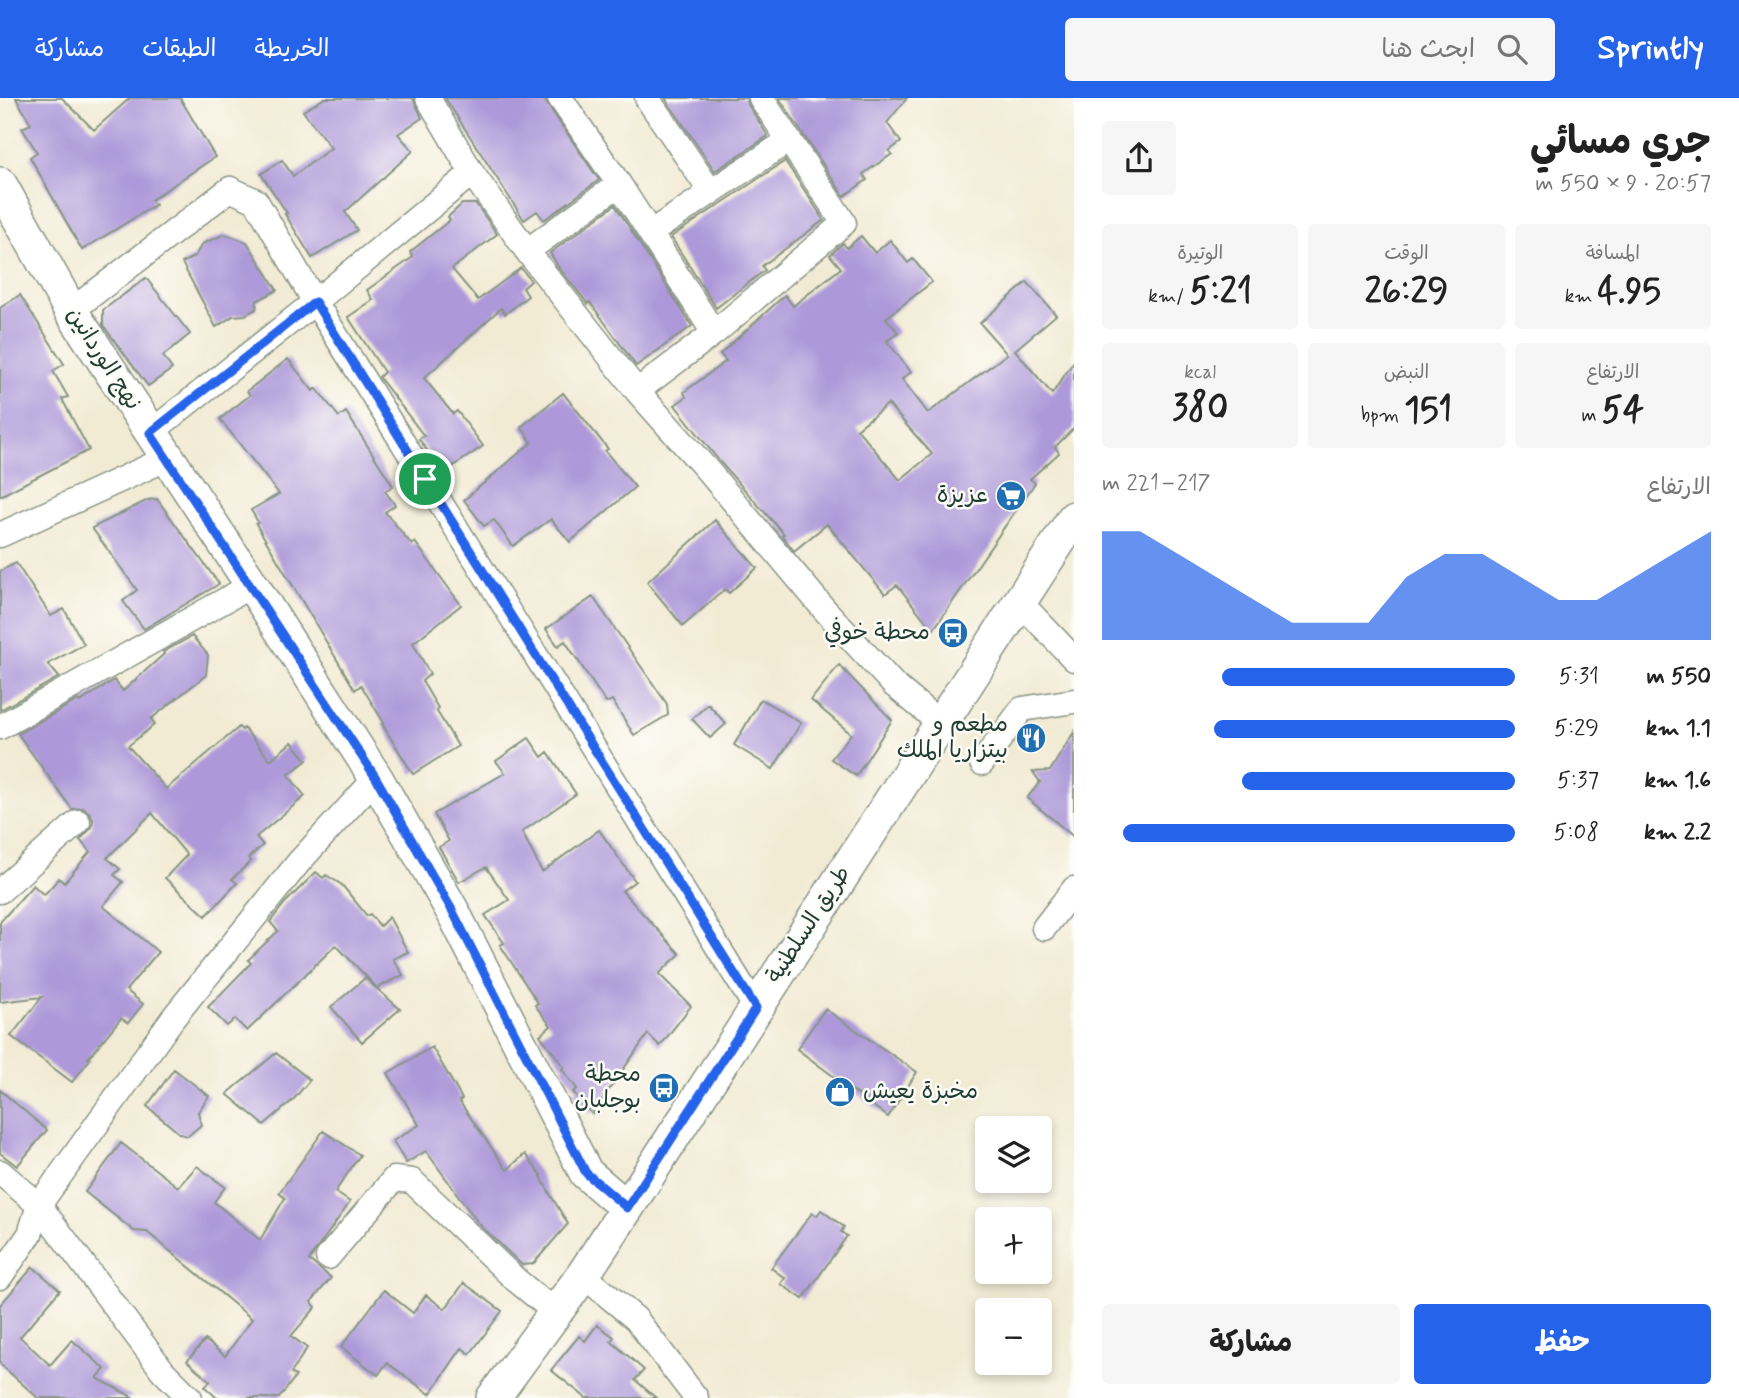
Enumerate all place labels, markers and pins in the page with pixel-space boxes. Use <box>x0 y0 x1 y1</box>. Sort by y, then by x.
pin <box>395 449 455 509</box>
supermarket icon: عزيزة <box>994 479 1028 513</box>
place label: عزيزة <box>937 481 988 511</box>
bus stop icon: محطة خوفي <box>936 616 970 650</box>
place label: محطة خوفي <box>824 617 930 648</box>
place label: مطعم و بيتزاريا الملك <box>897 710 1008 766</box>
restaurant icon: مطعم و بيتزاريا الملك <box>1014 721 1048 755</box>
place label: محطة بوجلبان <box>574 1060 641 1116</box>
bus stop icon: محطة بوجلبان <box>647 1071 681 1105</box>
shop icon: مخبزة يعيش <box>823 1075 857 1109</box>
place label: مخبزة يعيش <box>863 1077 978 1107</box>

